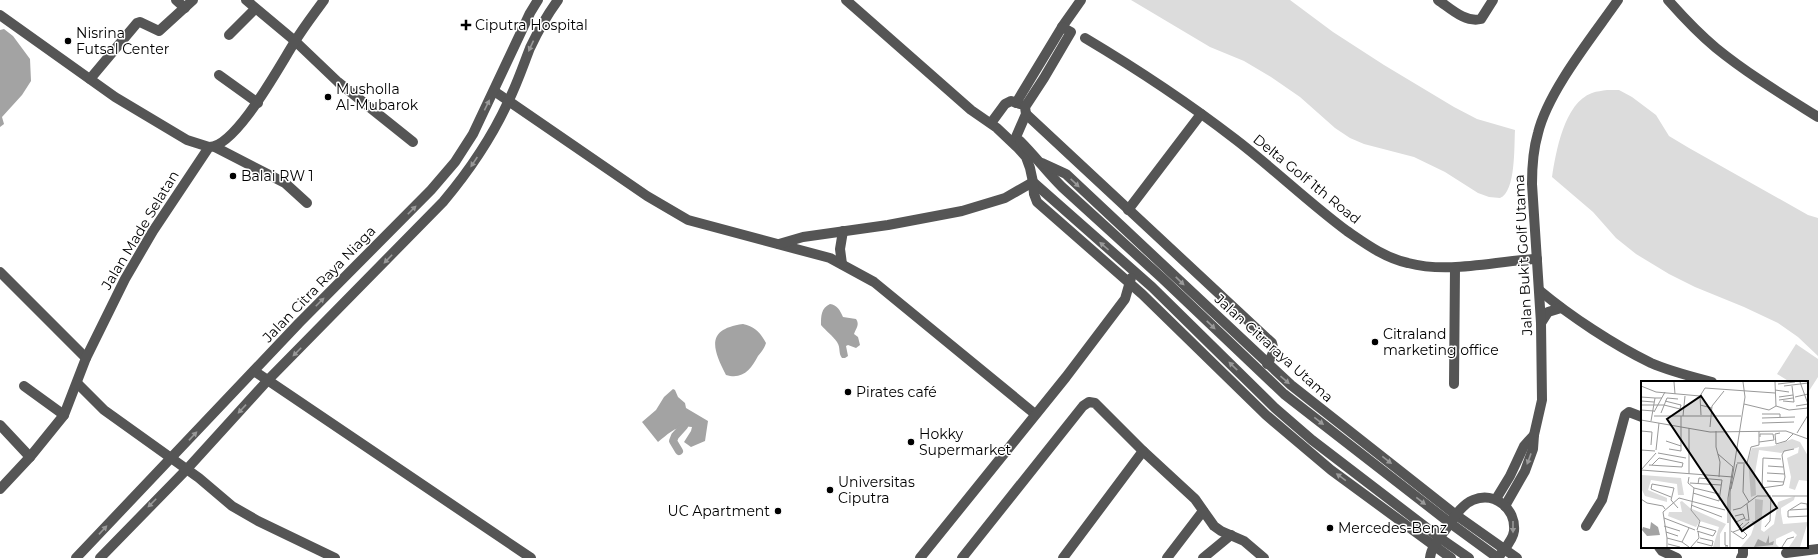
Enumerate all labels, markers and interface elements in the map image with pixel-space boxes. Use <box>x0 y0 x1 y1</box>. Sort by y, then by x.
place label: Ciputra Hospital <box>475 16 588 34</box>
marker: Ciputra Hospital <box>460 19 472 31</box>
place label: Nisrina Futsal Center <box>76 24 170 58</box>
marker: Nisrina Futsal Center <box>63 36 73 46</box>
one-way arrow <box>528 40 534 52</box>
place label: Musholla Al-Mubarok <box>336 80 419 114</box>
marker: Musholla Al-Mubarok <box>323 92 333 102</box>
one-way arrow <box>484 100 490 111</box>
street label: Delta Golf 1th Road <box>1250 130 1364 228</box>
one-way arrow <box>471 156 478 168</box>
street label: Jalan Made Selatan <box>97 167 183 294</box>
place label: Balai RW 1 <box>241 167 314 185</box>
marker: Balai RW 1 <box>228 171 238 181</box>
street label: Jalan Bukit Golf Utama <box>1510 174 1536 337</box>
one-way arrow <box>1070 178 1080 188</box>
one-way arrow <box>407 205 417 215</box>
street label: Jalan Citra Raya Niaga <box>258 222 379 347</box>
one-way arrow <box>1099 241 1110 250</box>
one-way arrow <box>383 254 392 264</box>
one-way arrow <box>1175 276 1185 286</box>
street label: Jalan Citraraya Utama <box>1210 289 1337 406</box>
one-way arrow <box>315 297 325 307</box>
one-way arrow <box>1206 321 1216 330</box>
place label: Citraland marketing office <box>1383 325 1499 359</box>
marker: Citraland marketing office <box>1370 337 1380 347</box>
one-way arrow <box>292 347 302 357</box>
one-way arrow <box>1228 362 1238 371</box>
one-way arrow <box>1280 375 1290 384</box>
inset map <box>1641 381 1808 548</box>
place label: Pirates café <box>856 383 937 401</box>
marker: Pirates café <box>843 387 853 397</box>
one-way arrow <box>237 404 247 414</box>
one-way arrow <box>1313 417 1324 425</box>
place label: Hokky Supermarket <box>919 425 1012 459</box>
one-way arrow <box>188 431 198 441</box>
marker: Hokky Supermarket <box>906 437 916 447</box>
one-way arrow <box>1526 454 1532 466</box>
one-way arrow <box>1381 456 1392 465</box>
place label: Universitas Ciputra <box>838 473 915 507</box>
one-way arrow <box>1336 473 1346 481</box>
marker: Universitas Ciputra <box>825 485 835 495</box>
one-way arrow <box>1416 497 1427 505</box>
one-way arrow <box>147 498 157 508</box>
place label: UC Apartment <box>668 502 770 520</box>
marker: UC Apartment <box>773 506 783 516</box>
place label: Mercedes-Benz <box>1338 519 1447 537</box>
one-way arrow <box>1510 521 1516 534</box>
marker: Mercedes-Benz <box>1325 523 1335 533</box>
one-way arrow <box>98 525 107 534</box>

